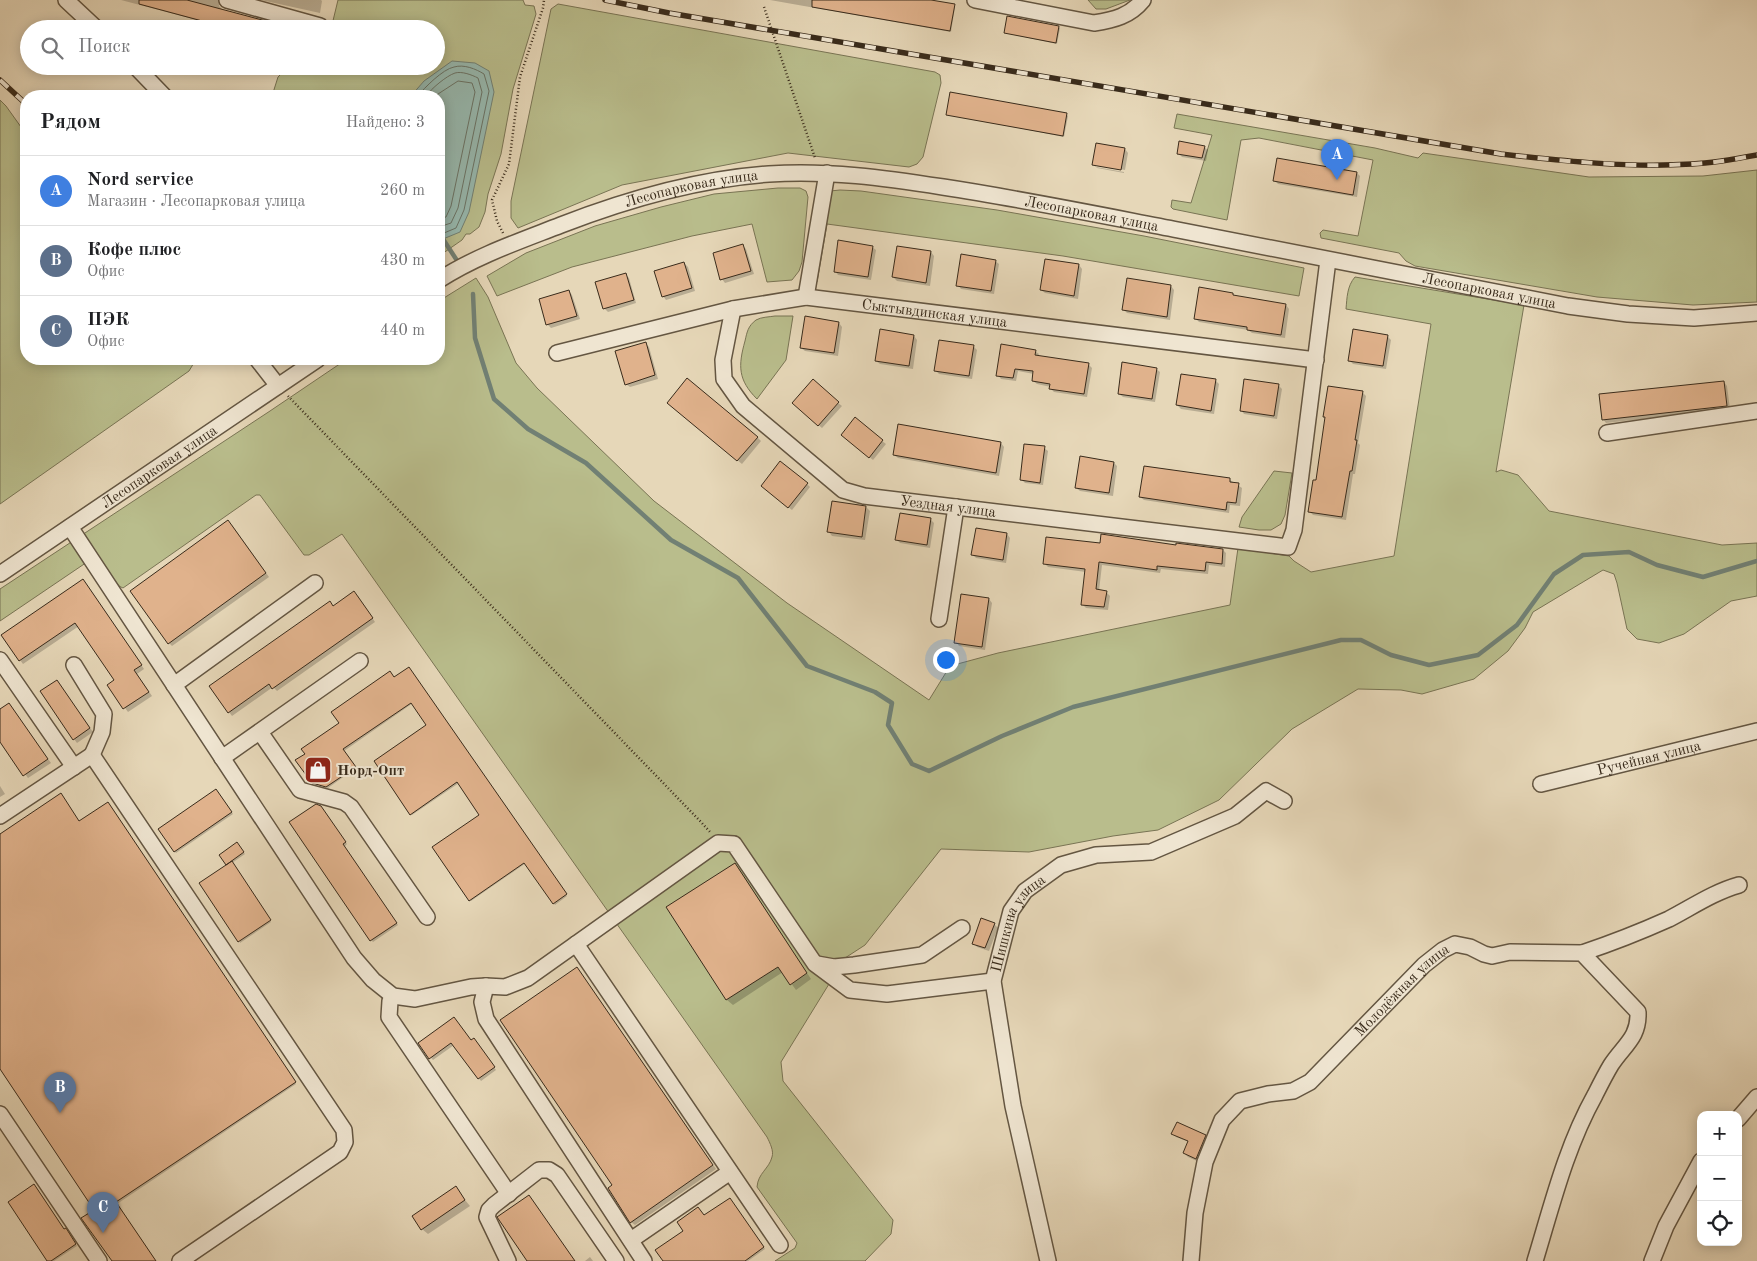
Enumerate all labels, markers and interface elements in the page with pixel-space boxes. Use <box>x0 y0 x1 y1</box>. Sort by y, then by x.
search box <box>20 20 445 75</box>
icon: search <box>38 34 66 62</box>
text: Поиск <box>78 38 130 57</box>
text: Рядом <box>40 112 101 133</box>
text: Найдено: 3 <box>346 115 425 131</box>
pin: A <box>1321 139 1353 180</box>
street label: Лесопарковая улица <box>623 169 759 211</box>
text: Nord service <box>87 171 194 190</box>
text: A <box>50 183 62 199</box>
text: 260 m <box>380 183 425 199</box>
text: Магазин · Лесопарковая улица <box>87 194 305 210</box>
street label: Лесопарковая улица <box>1023 195 1160 235</box>
text: Кофе плюс <box>87 241 182 260</box>
text: B <box>50 253 62 269</box>
text: 430 m <box>380 253 425 269</box>
text: Офис <box>87 264 124 280</box>
street label: Лесопарковая улица <box>1421 272 1558 313</box>
street label: Сыктывдинская улица <box>861 298 1009 331</box>
text: ПЭК <box>87 311 129 330</box>
text: C <box>51 323 61 339</box>
text: 440 m <box>380 323 425 339</box>
text: Офис <box>87 334 124 350</box>
street label: Лесопарковая улица <box>99 423 221 512</box>
street label: Уездная улица <box>899 494 997 521</box>
your location <box>933 647 959 673</box>
street label: Ручейная улица <box>1596 739 1703 779</box>
shop icon: Норд-Опт <box>303 755 333 785</box>
place label: Норд-Опт <box>337 764 404 779</box>
street label: Шишкина улица <box>990 872 1049 974</box>
street label: Молодёжная улица <box>1353 942 1452 1040</box>
pin: B <box>44 1072 76 1113</box>
map controls <box>1697 1111 1742 1246</box>
button: + <box>1697 1111 1742 1156</box>
button: − <box>1697 1156 1742 1201</box>
pin: C <box>87 1192 119 1233</box>
button: locate <box>1697 1201 1742 1246</box>

